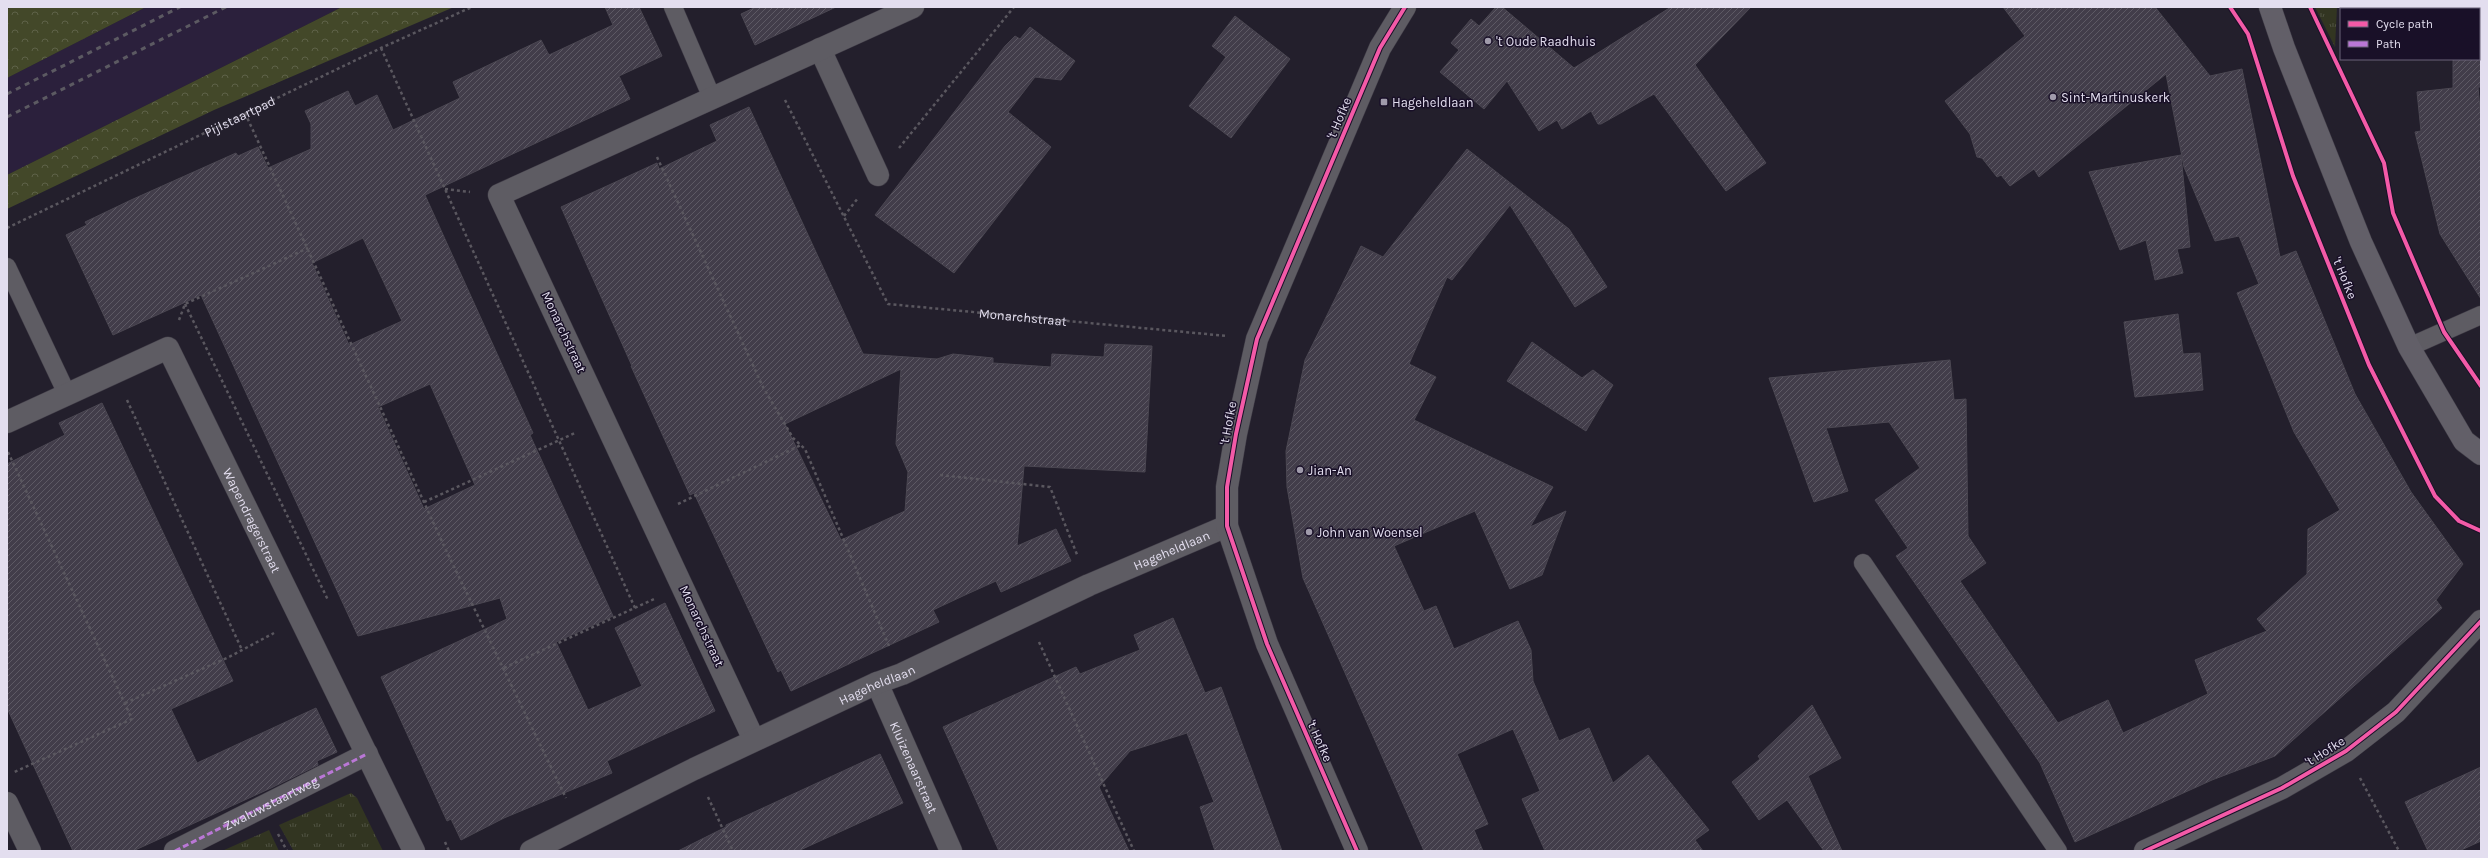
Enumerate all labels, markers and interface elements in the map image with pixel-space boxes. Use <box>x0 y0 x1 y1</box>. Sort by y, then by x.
legend <box>2340 8 2480 60</box>
text: Cycle path <box>2376 17 2433 31</box>
place label: 't Oude Raadhuis <box>1496 34 1596 49</box>
marker: 't Oude Raadhuis <box>1483 36 1493 46</box>
text: Path <box>2376 37 2401 51</box>
place label: Sint-Martinuskerk <box>2061 90 2170 105</box>
marker: Sint-Martinuskerk <box>2048 92 2058 102</box>
street label: Pijlstaartpad <box>202 93 277 140</box>
street label: 't Hofke <box>1324 95 1355 141</box>
place label: Hageheldlaan <box>1392 95 1474 110</box>
marker: Hageheldlaan <box>1379 97 1389 107</box>
street label: 't Hofke <box>2330 255 2360 301</box>
street label: Monarchstraat <box>539 289 589 375</box>
street label: Monarchstraat <box>978 305 1068 328</box>
street label: 't Hofke <box>1216 400 1240 446</box>
place label: Jian-An <box>1308 463 1352 478</box>
marker: Jian-An <box>1295 465 1305 475</box>
street label: Wapendragerstraat <box>220 466 284 575</box>
place label: John van Woensel <box>1317 525 1423 540</box>
street label: Hageheldlaan <box>1131 527 1212 573</box>
marker: John van Woensel <box>1304 527 1314 537</box>
street label: Monarchstraat <box>677 583 727 669</box>
street label: Hageheldlaan <box>836 661 917 707</box>
street label: 't Hofke <box>1304 718 1336 764</box>
street label: Kluizenaarstraat <box>887 719 941 815</box>
street label: 't Hofke <box>2302 733 2348 769</box>
street label: Zwaluwstaartweg <box>221 772 321 833</box>

